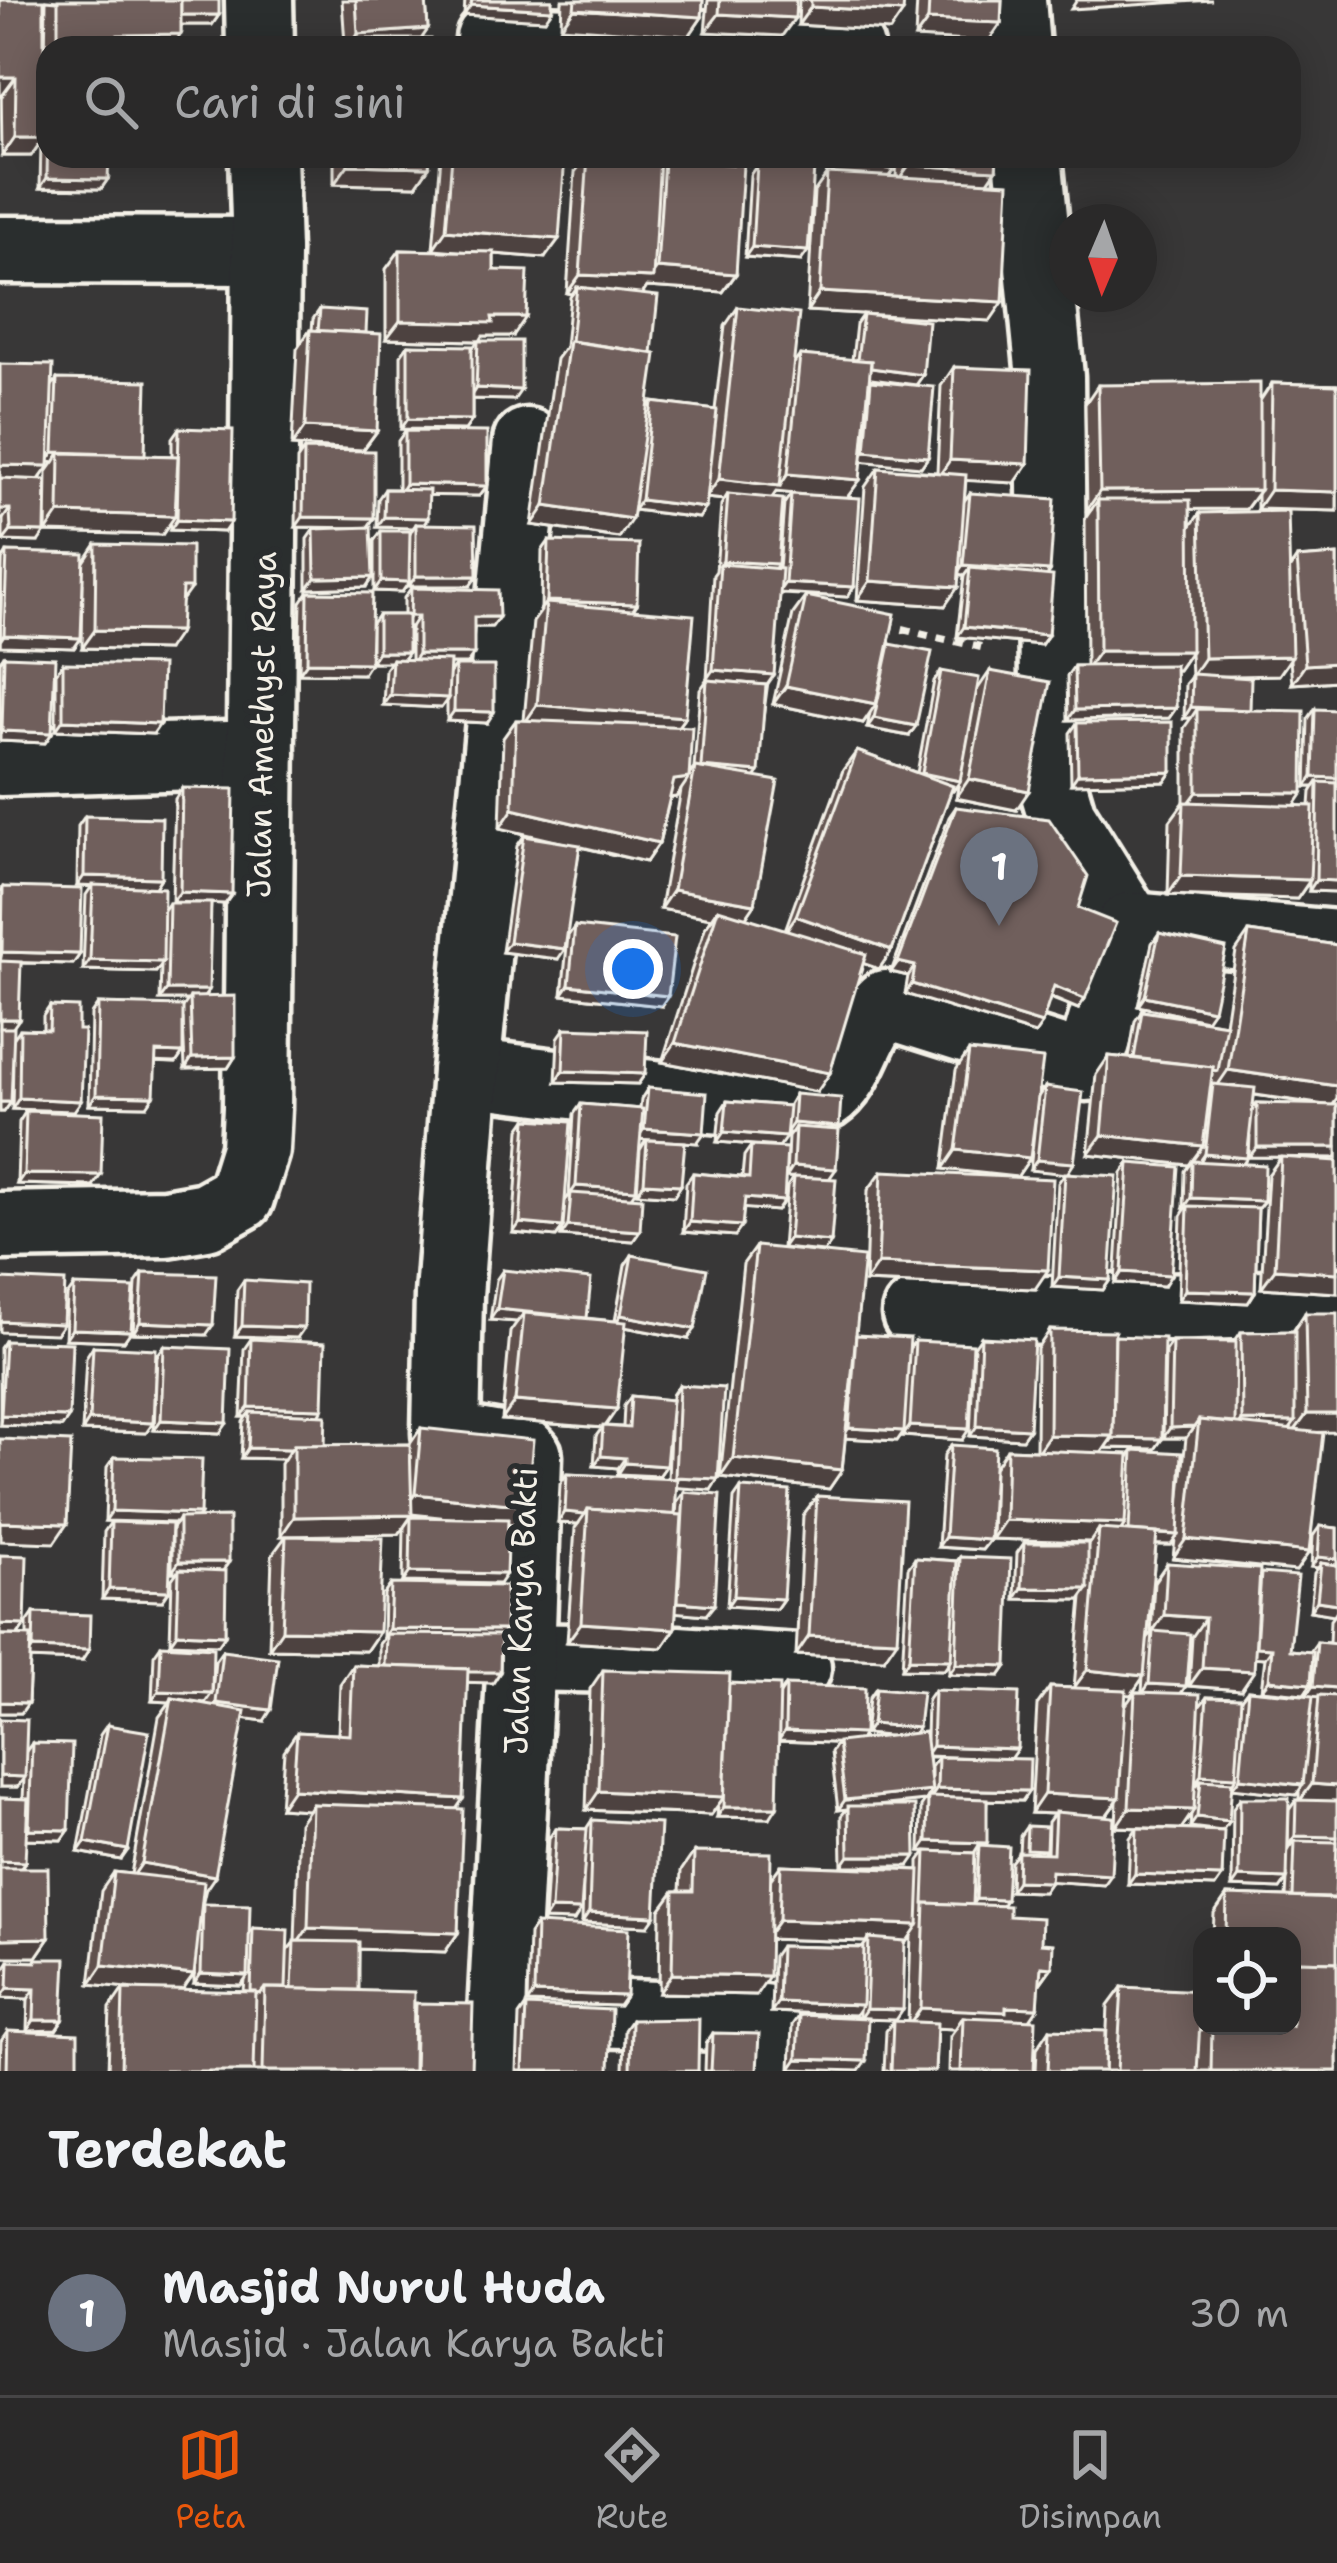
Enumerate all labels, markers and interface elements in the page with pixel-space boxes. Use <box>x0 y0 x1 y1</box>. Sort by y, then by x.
search box <box>36 36 1301 168</box>
icon: search <box>78 69 144 135</box>
text: Cari di sini <box>174 72 406 132</box>
north arrow <box>1049 204 1157 312</box>
street label: Jalan Amethyst Raya <box>236 551 287 899</box>
pin: 1 <box>960 827 1038 926</box>
your location <box>603 939 663 999</box>
street label: Jalan Karya Bakti <box>493 1466 548 1756</box>
map controls <box>1193 1927 1301 2035</box>
button: locate <box>1193 1927 1301 2035</box>
text: Terdekat <box>48 2115 287 2183</box>
text: Masjid Nurul Huda <box>162 2257 605 2317</box>
text: 1 <box>78 2287 96 2339</box>
text: 30 m <box>1188 2287 1289 2339</box>
text: Masjid · Jalan Karya Bakti <box>162 2317 666 2369</box>
tab: Peta <box>175 2422 245 2539</box>
tab: Rute <box>596 2422 669 2539</box>
tab: Disimpan <box>1019 2422 1162 2539</box>

